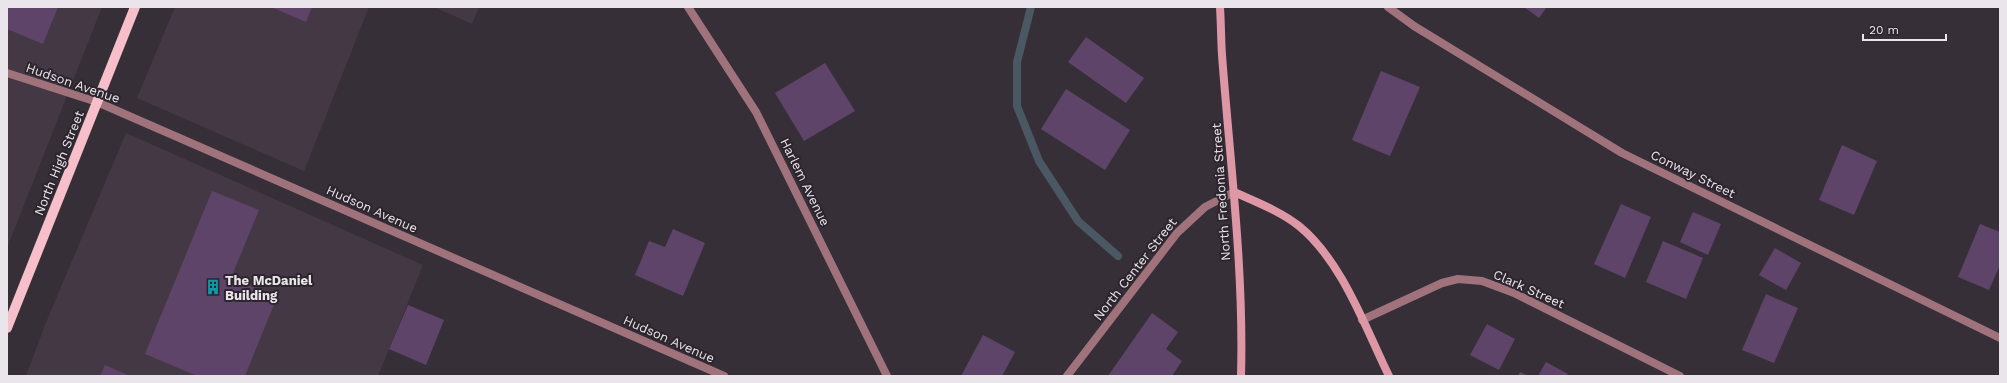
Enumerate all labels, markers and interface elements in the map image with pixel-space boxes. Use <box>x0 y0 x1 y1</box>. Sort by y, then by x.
scale bar <box>1863 16 1946 42</box>
text: 20 m <box>1869 23 1899 37</box>
street label: Hudson Avenue <box>24 60 122 106</box>
street label: North High Street <box>31 108 87 218</box>
street label: North Fredonia Street <box>1209 122 1233 261</box>
street label: Harlem Avenue <box>777 136 833 228</box>
street label: Conway Street <box>1648 147 1738 201</box>
street label: Hudson Avenue <box>324 182 420 236</box>
street label: North Center Street <box>1090 214 1180 323</box>
street label: Clark Street <box>1491 267 1567 312</box>
place label: The McDaniel Building <box>225 273 313 303</box>
building icon: The McDaniel Building <box>204 278 222 296</box>
street label: Hudson Avenue <box>621 312 717 366</box>

